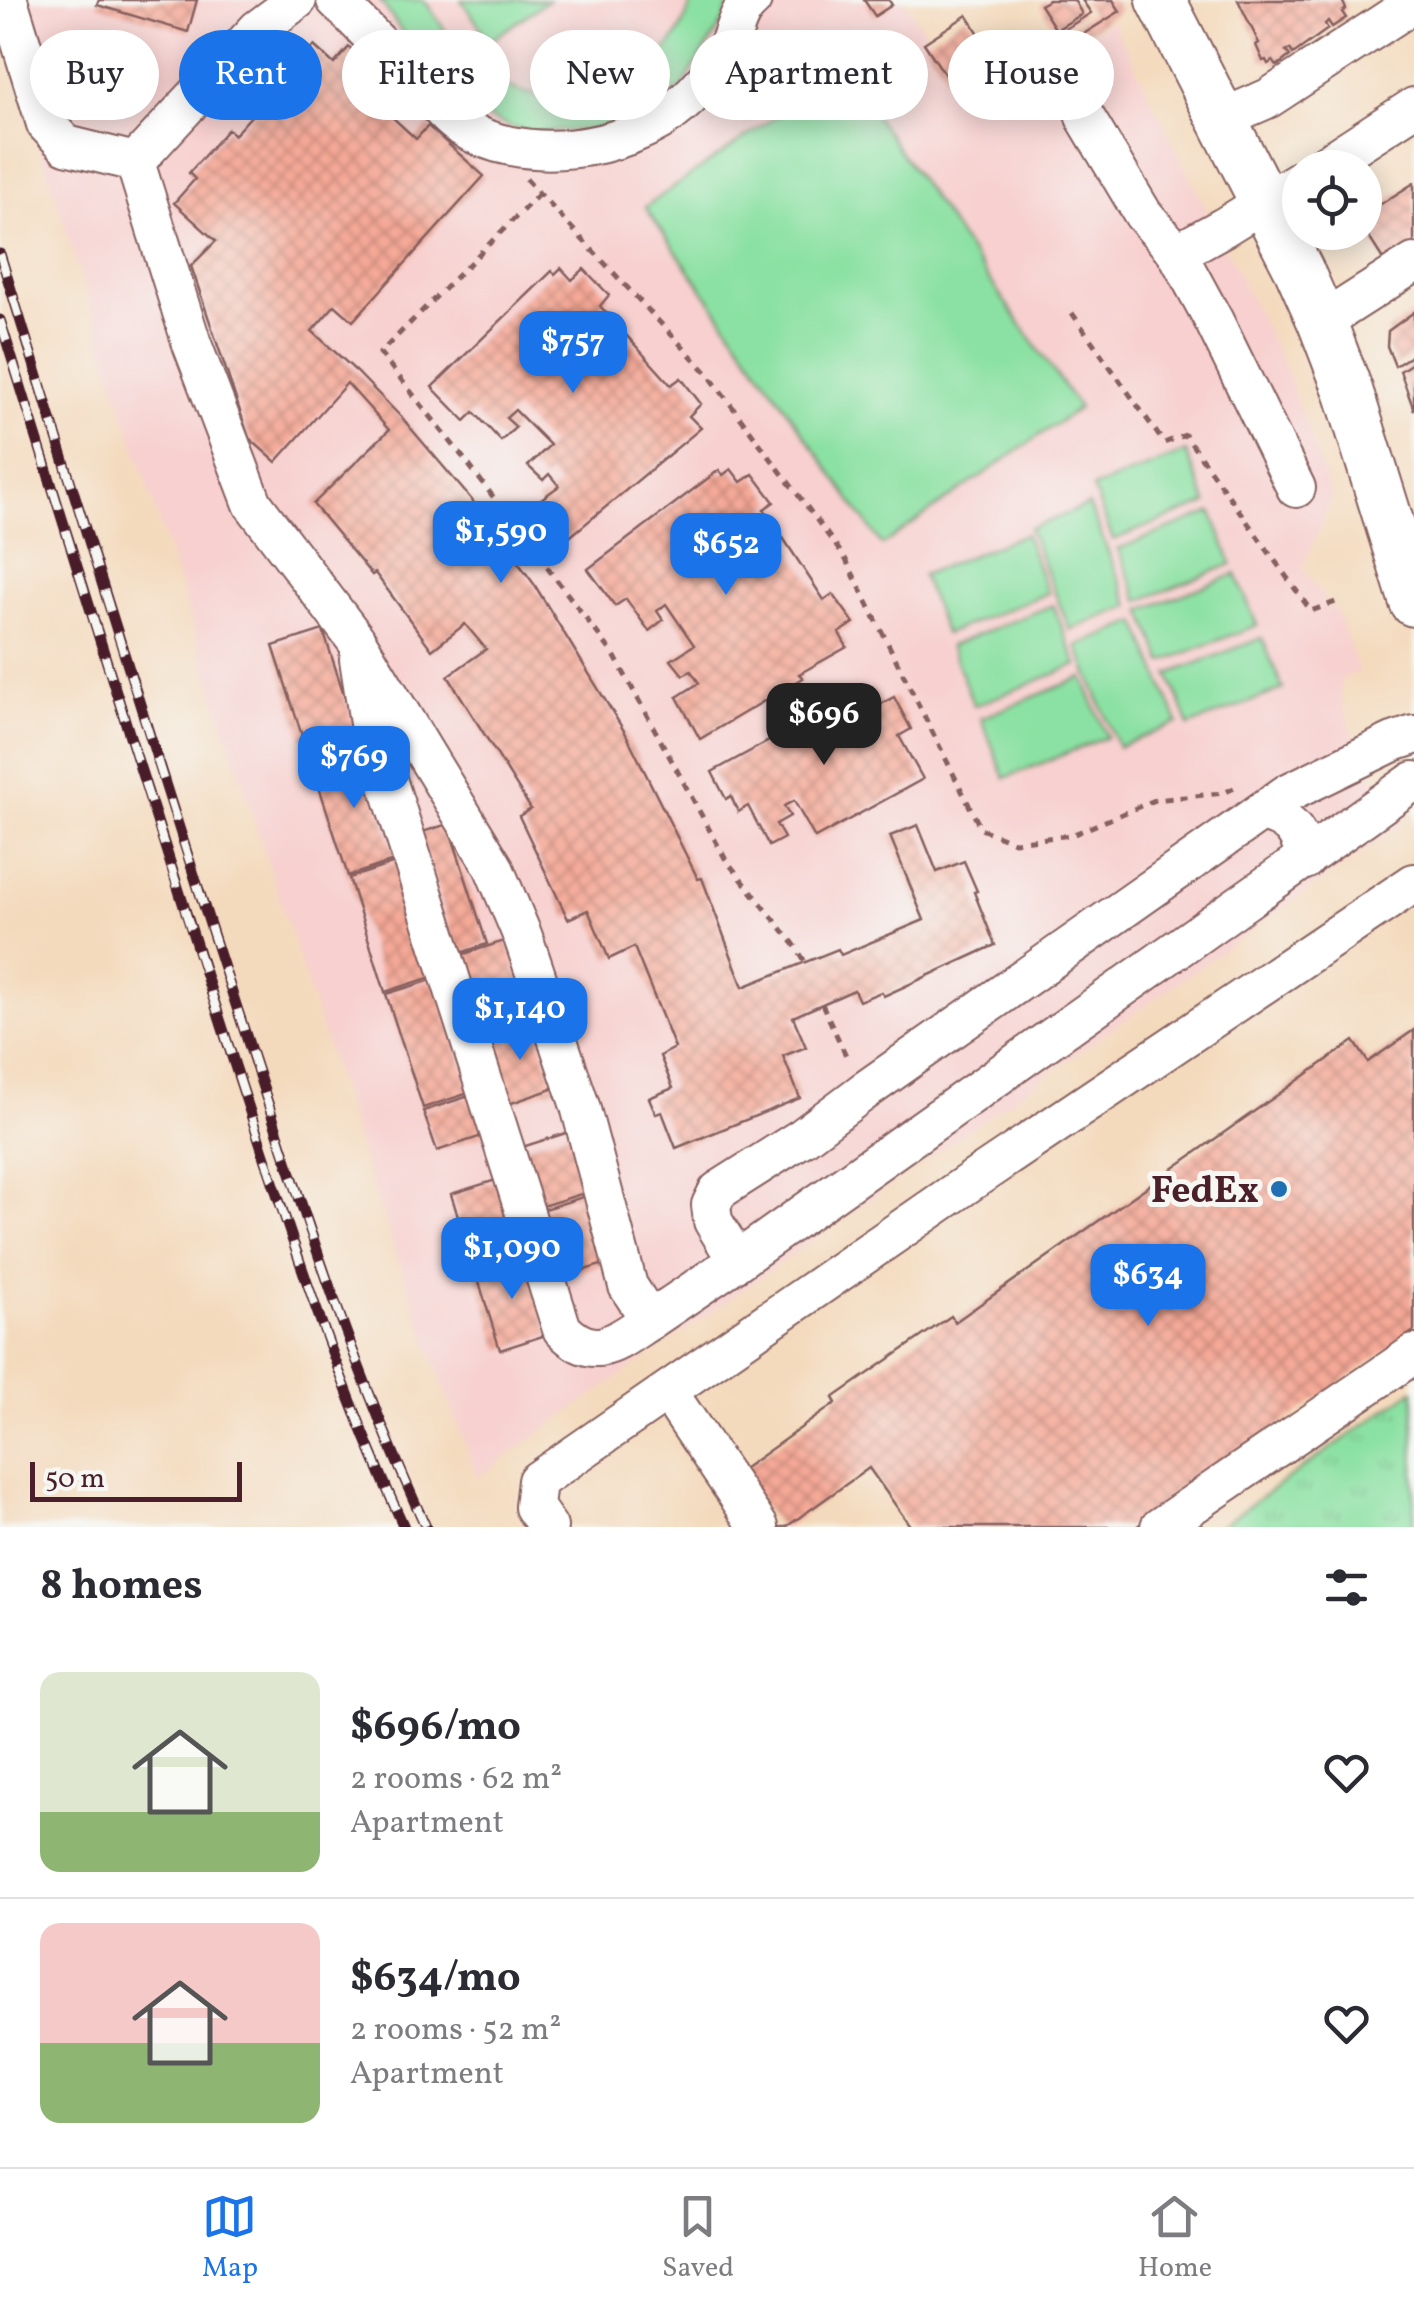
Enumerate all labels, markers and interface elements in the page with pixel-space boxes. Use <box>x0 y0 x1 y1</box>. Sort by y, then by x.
chip: Buy <box>30 30 159 120</box>
chip: Rent <box>179 30 322 120</box>
chip: Filters <box>342 30 510 120</box>
chip: New <box>530 30 670 120</box>
chip: Apartment <box>690 30 928 120</box>
chip: House <box>948 30 1114 120</box>
map controls <box>1282 150 1382 250</box>
button: locate <box>1282 150 1382 250</box>
pin: $757 <box>514 311 632 396</box>
text: $757 <box>541 321 605 365</box>
pin: $1,590 <box>420 501 582 586</box>
text: $1,590 <box>455 511 547 555</box>
pin: $652 <box>667 513 785 598</box>
text: $652 <box>692 523 760 567</box>
pin: $696 <box>765 683 883 768</box>
text: $696 <box>788 693 860 737</box>
pin: $769 <box>295 726 413 811</box>
text: $769 <box>320 736 388 780</box>
pin: $1,140 <box>439 978 601 1063</box>
text: $1,140 <box>474 988 566 1032</box>
place label: FedEx <box>1151 1166 1259 1219</box>
marker: FedEx <box>1268 1178 1290 1200</box>
pin: $1,090 <box>431 1217 593 1302</box>
text: $1,090 <box>463 1227 561 1271</box>
pin: $634 <box>1089 1244 1207 1329</box>
text: $634 <box>1113 1254 1183 1298</box>
scale bar <box>30 1457 242 1502</box>
text: 50 m <box>45 1460 105 1499</box>
text: 8 homes <box>40 1558 203 1617</box>
icon: filters <box>1319 1560 1374 1615</box>
text: $696/mo <box>350 1699 521 1758</box>
icon: home <box>120 1712 240 1832</box>
icon: heart <box>1319 1745 1374 1800</box>
text: 2 rooms · 62 m² <box>350 1758 562 1802</box>
text: Apartment <box>350 1802 504 1846</box>
text: $634/mo <box>350 1950 521 2009</box>
icon: home <box>120 1963 240 2083</box>
icon: heart <box>1319 1996 1374 2051</box>
text: 2 rooms · 52 m² <box>350 2009 561 2053</box>
text: Apartment <box>350 2053 504 2097</box>
tab: Map <box>202 2189 258 2288</box>
tab: Saved <box>662 2189 734 2288</box>
tab: Home <box>1138 2189 1212 2288</box>

